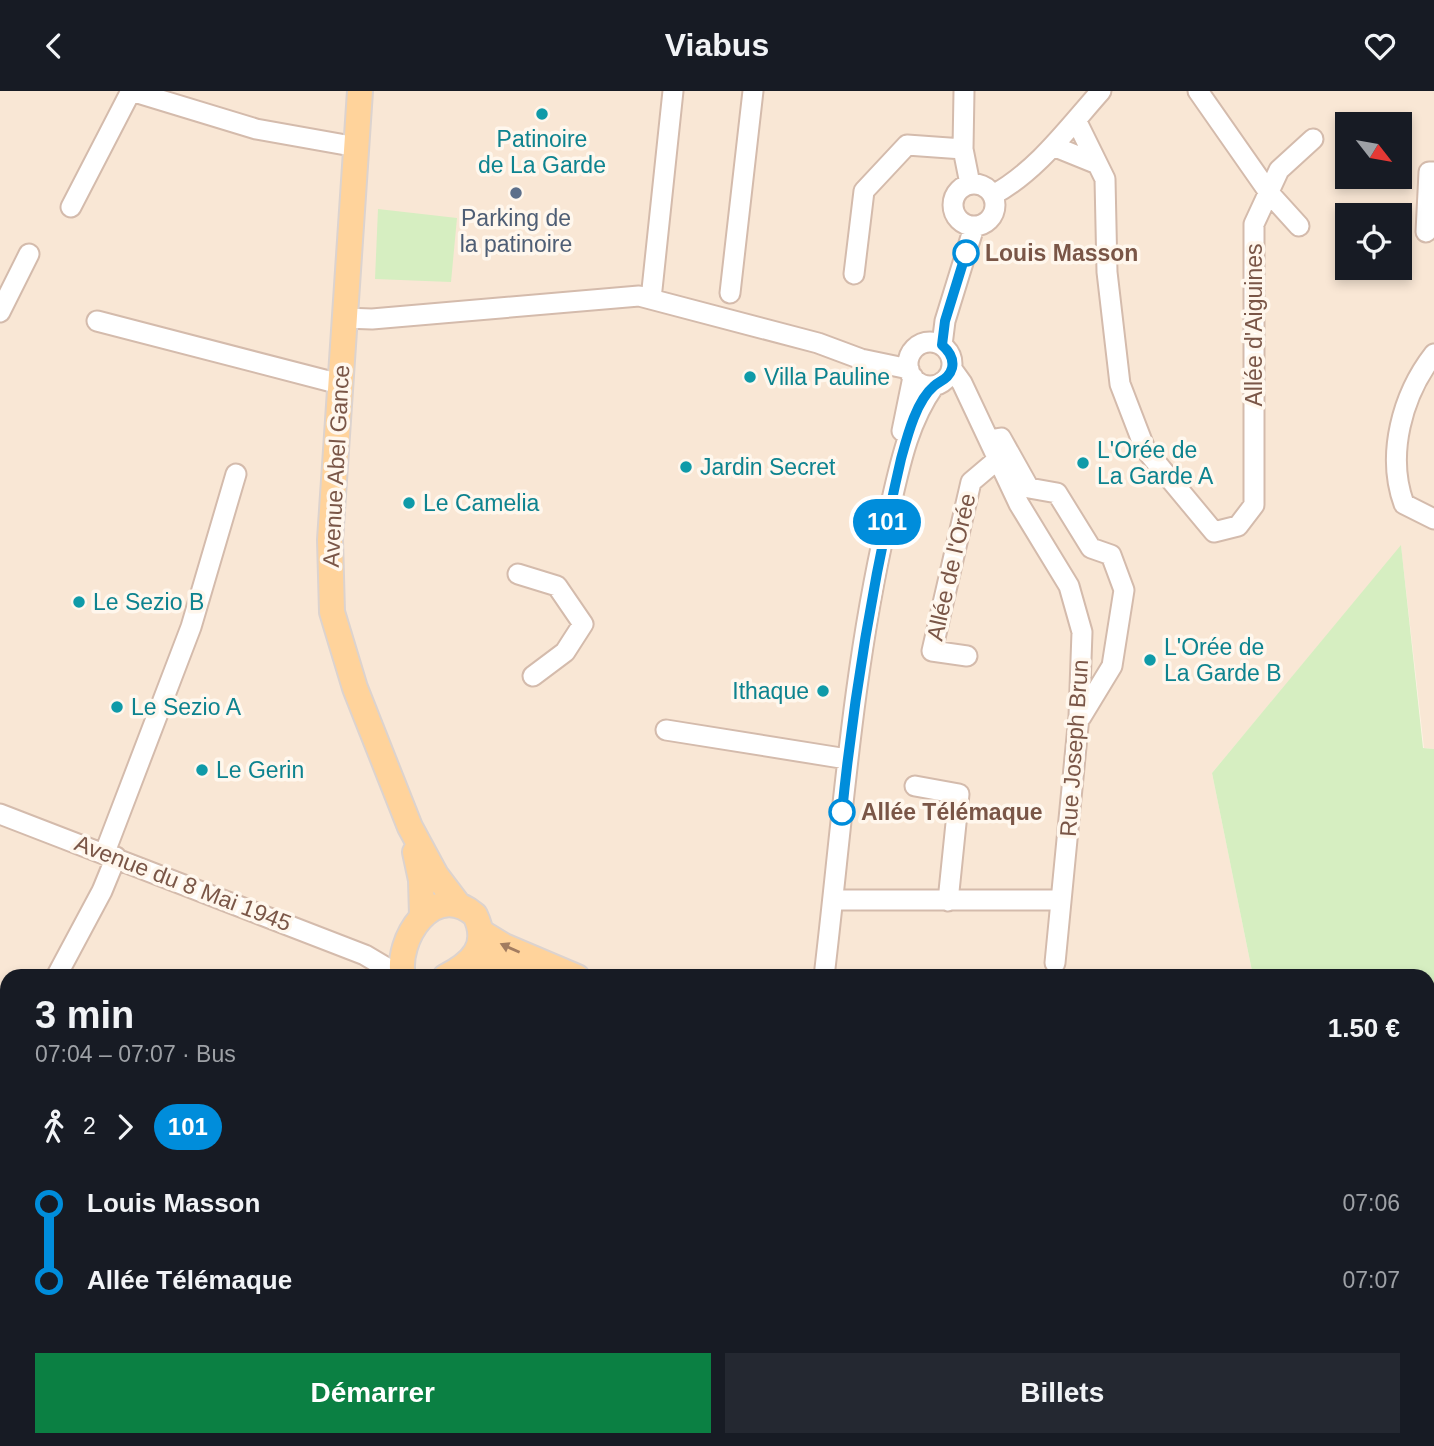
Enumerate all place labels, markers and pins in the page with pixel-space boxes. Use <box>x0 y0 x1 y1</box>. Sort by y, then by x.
marker: Patinoire de La Garde <box>534 106 550 122</box>
place label: Patinoire de La Garde <box>478 126 606 178</box>
marker: Parking de la patinoire <box>508 185 524 201</box>
place label: Parking de la patinoire <box>460 205 572 257</box>
marker: Louis Masson <box>953 240 979 266</box>
place label: Louis Masson <box>985 240 1138 266</box>
place label: Villa Pauline <box>764 364 890 390</box>
marker: Villa Pauline <box>742 369 758 385</box>
place label: L'Orée de La Garde A <box>1097 437 1214 489</box>
place label: Jardin Secret <box>700 454 836 480</box>
marker: L'Orée de La Garde A <box>1075 455 1091 471</box>
marker: Jardin Secret <box>678 459 694 475</box>
place label: Le Camelia <box>423 490 540 516</box>
marker: Le Camelia <box>401 495 417 511</box>
place label: Le Sezio B <box>93 589 204 615</box>
marker: Le Sezio B <box>71 594 87 610</box>
place label: L'Orée de La Garde B <box>1164 634 1282 686</box>
marker: L'Orée de La Garde B <box>1142 652 1158 668</box>
place label: Ithaque <box>732 678 809 704</box>
marker: Ithaque <box>815 683 831 699</box>
place label: Le Sezio A <box>131 694 242 720</box>
marker: Le Sezio A <box>109 699 125 715</box>
place label: Le Gerin <box>216 757 304 783</box>
marker: Le Gerin <box>194 762 210 778</box>
marker: Allée Télémaque <box>829 799 855 825</box>
place label: Allée Télémaque <box>861 799 1043 825</box>

